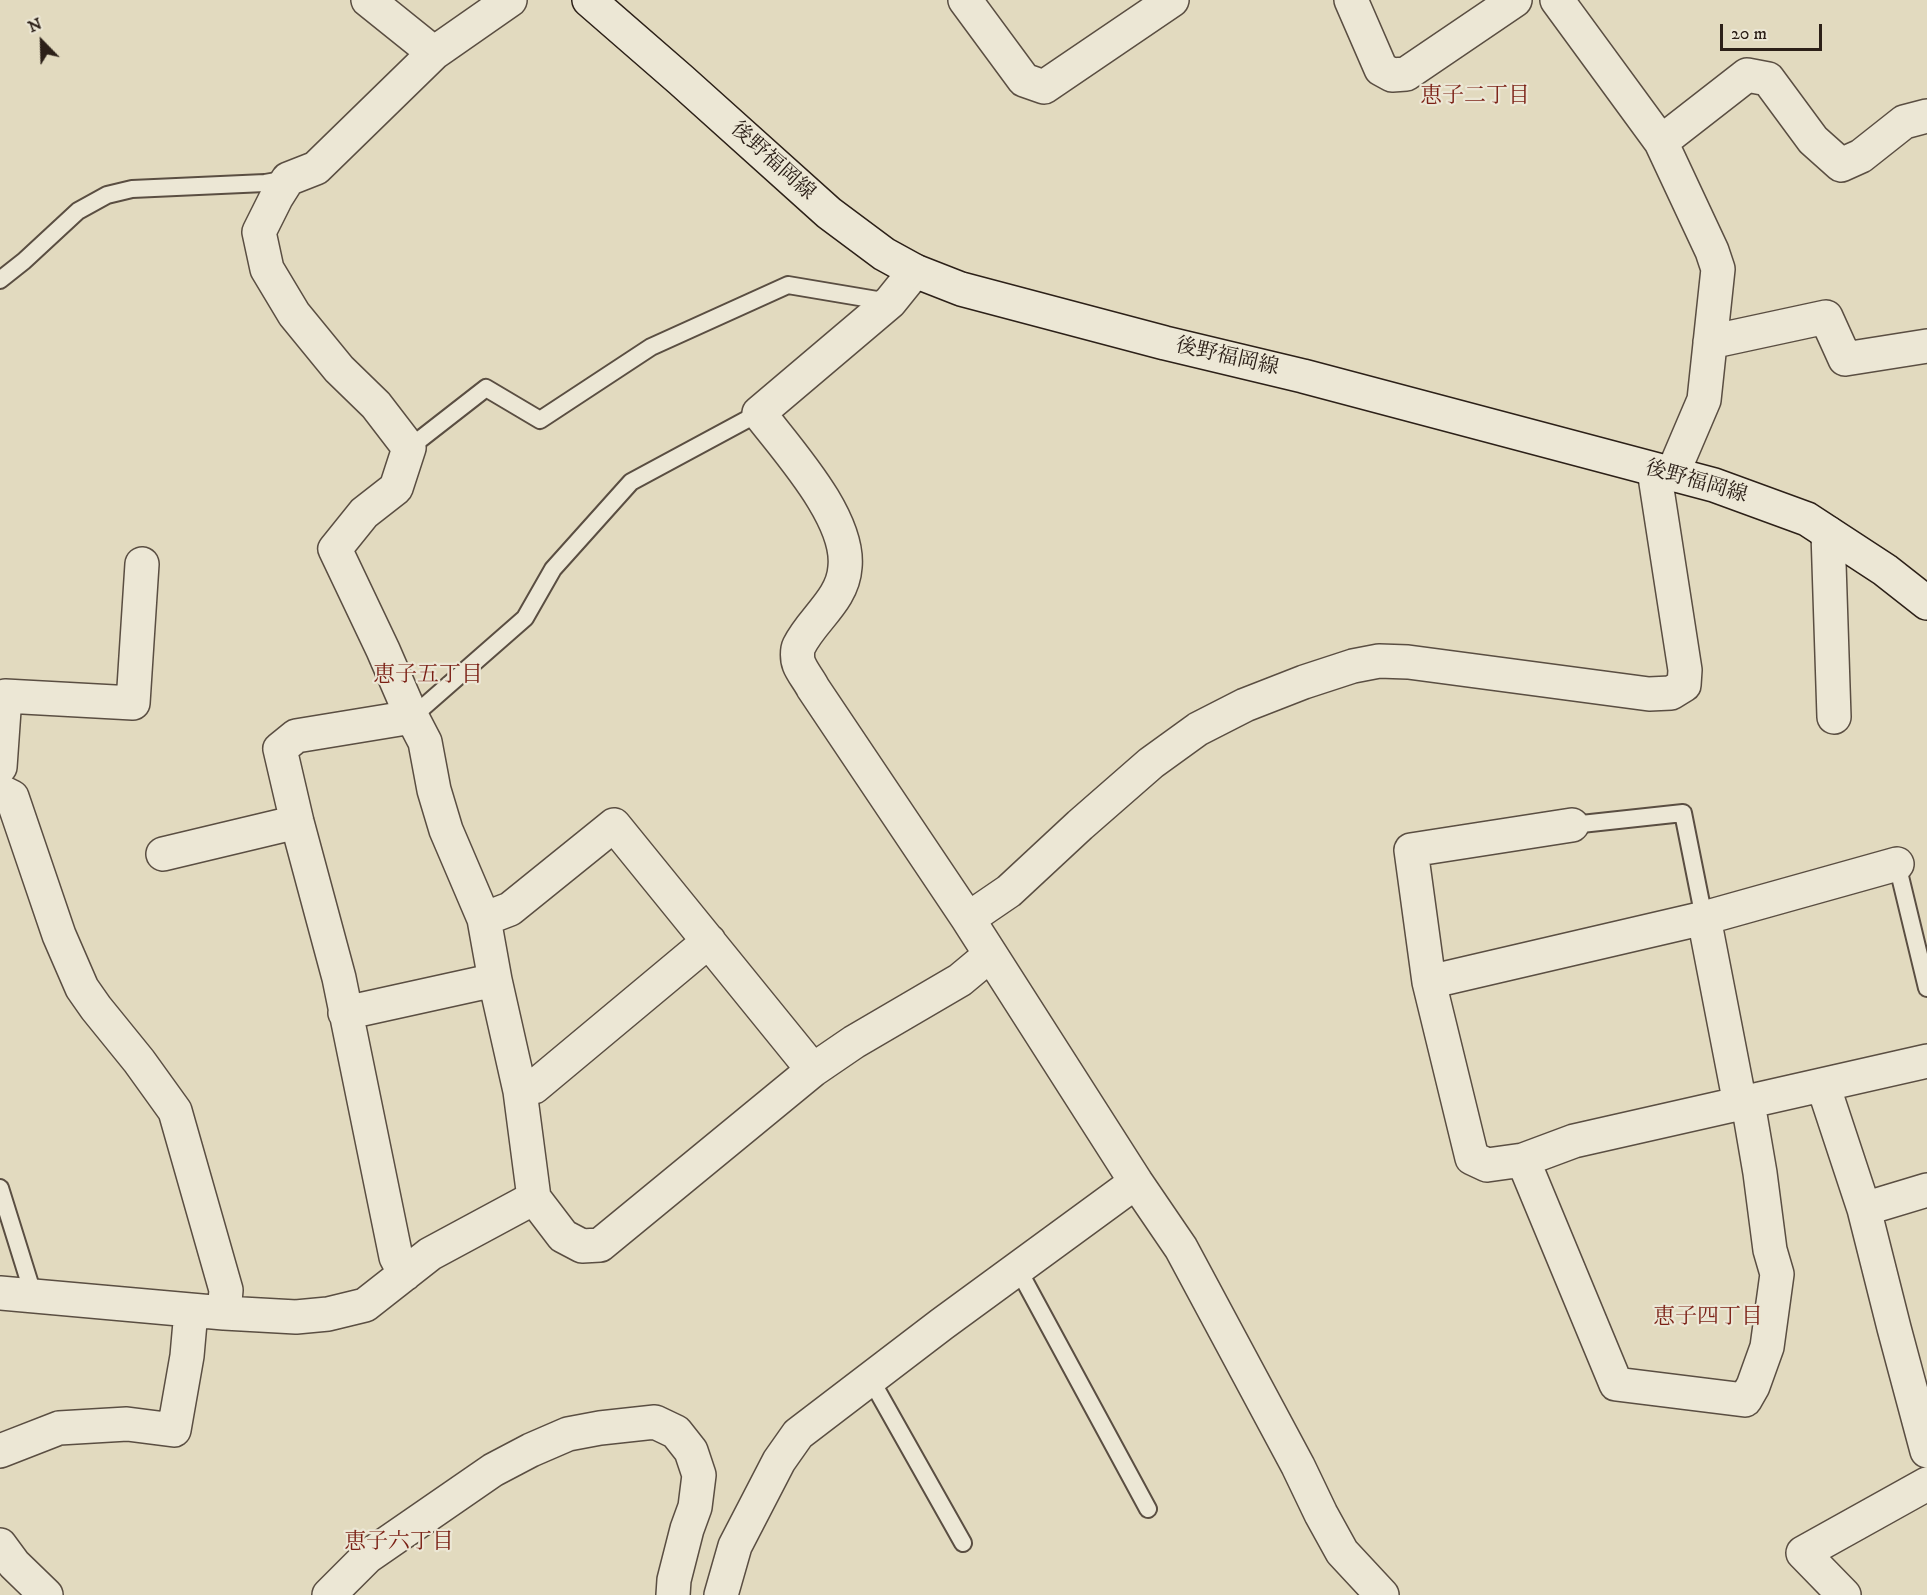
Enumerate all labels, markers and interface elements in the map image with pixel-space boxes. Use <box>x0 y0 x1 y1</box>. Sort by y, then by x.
north arrow <box>12 12 72 72</box>
scale bar <box>1723 12 1825 50</box>
text: N <box>25 14 45 37</box>
text: 20 m <box>1731 23 1767 45</box>
district label: 恵子二丁目 <box>1420 84 1530 110</box>
street label: 後野福岡線 <box>725 118 819 206</box>
street label: 後野福岡線 <box>1173 334 1281 382</box>
street label: 後野福岡線 <box>1642 456 1750 510</box>
district label: 恵子五丁目 <box>373 663 483 689</box>
district label: 恵子四丁目 <box>1653 1305 1763 1331</box>
district label: 恵子六丁目 <box>344 1530 454 1556</box>

